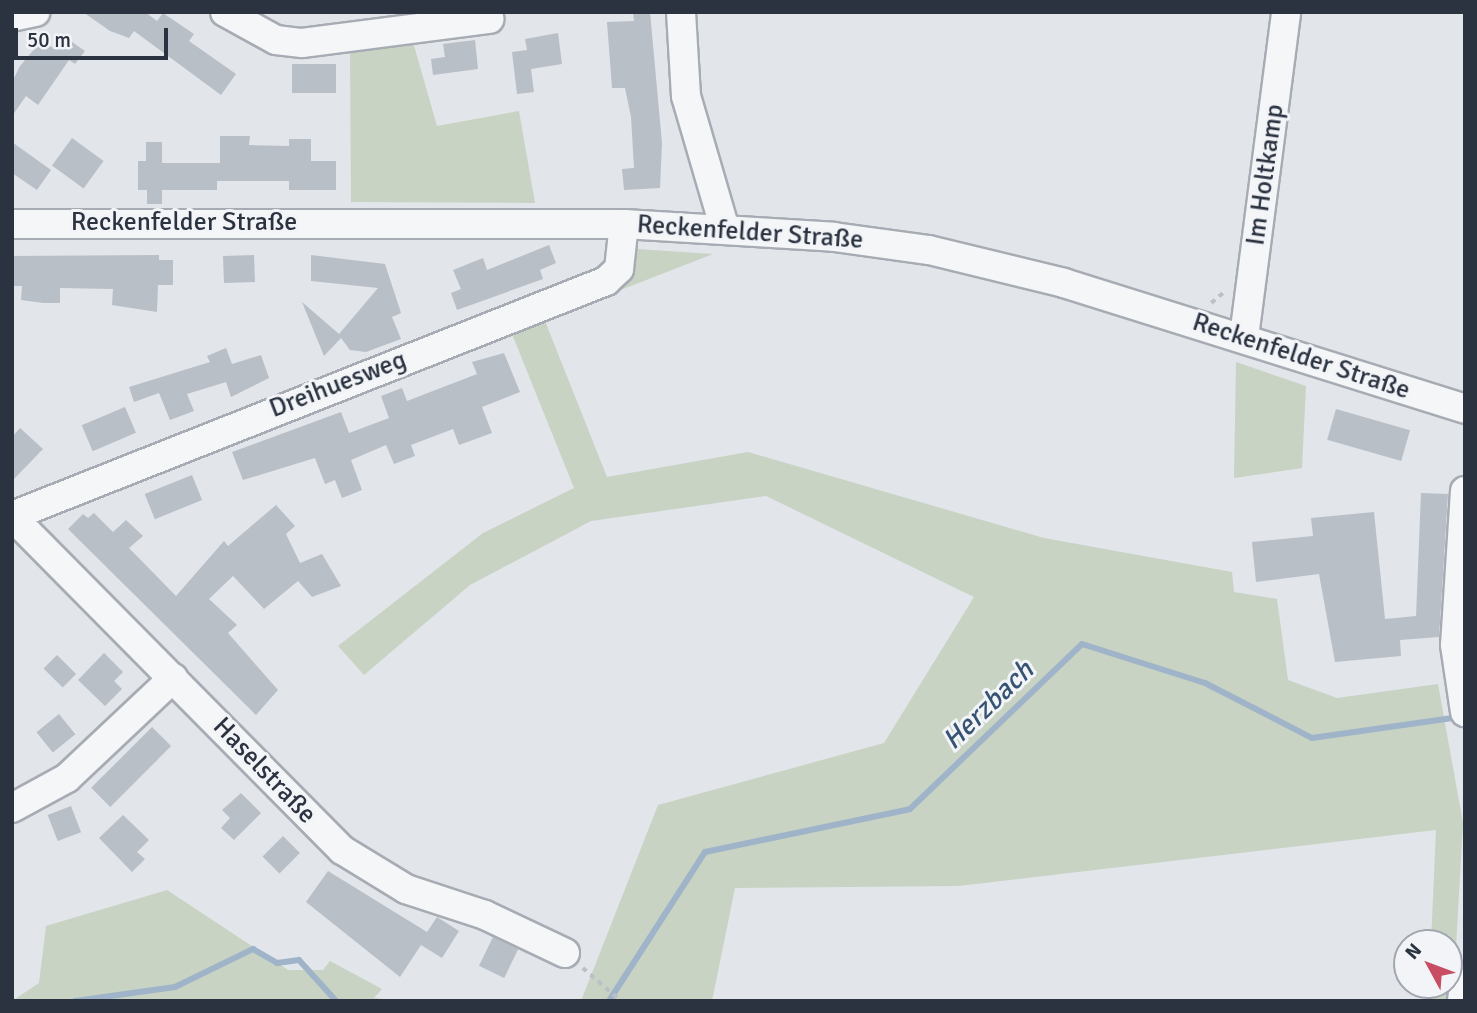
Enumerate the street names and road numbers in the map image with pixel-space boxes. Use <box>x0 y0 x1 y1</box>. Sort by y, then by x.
street label: Im Holtkamp <box>1241 102 1291 248</box>
street label: Reckenfelder Straße <box>71 207 297 239</box>
street label: Reckenfelder Straße <box>636 210 864 256</box>
street label: Reckenfelder Straße <box>1188 307 1414 407</box>
street label: Dreihuesweg <box>265 345 411 425</box>
street label: Haselstraße <box>206 712 322 830</box>

